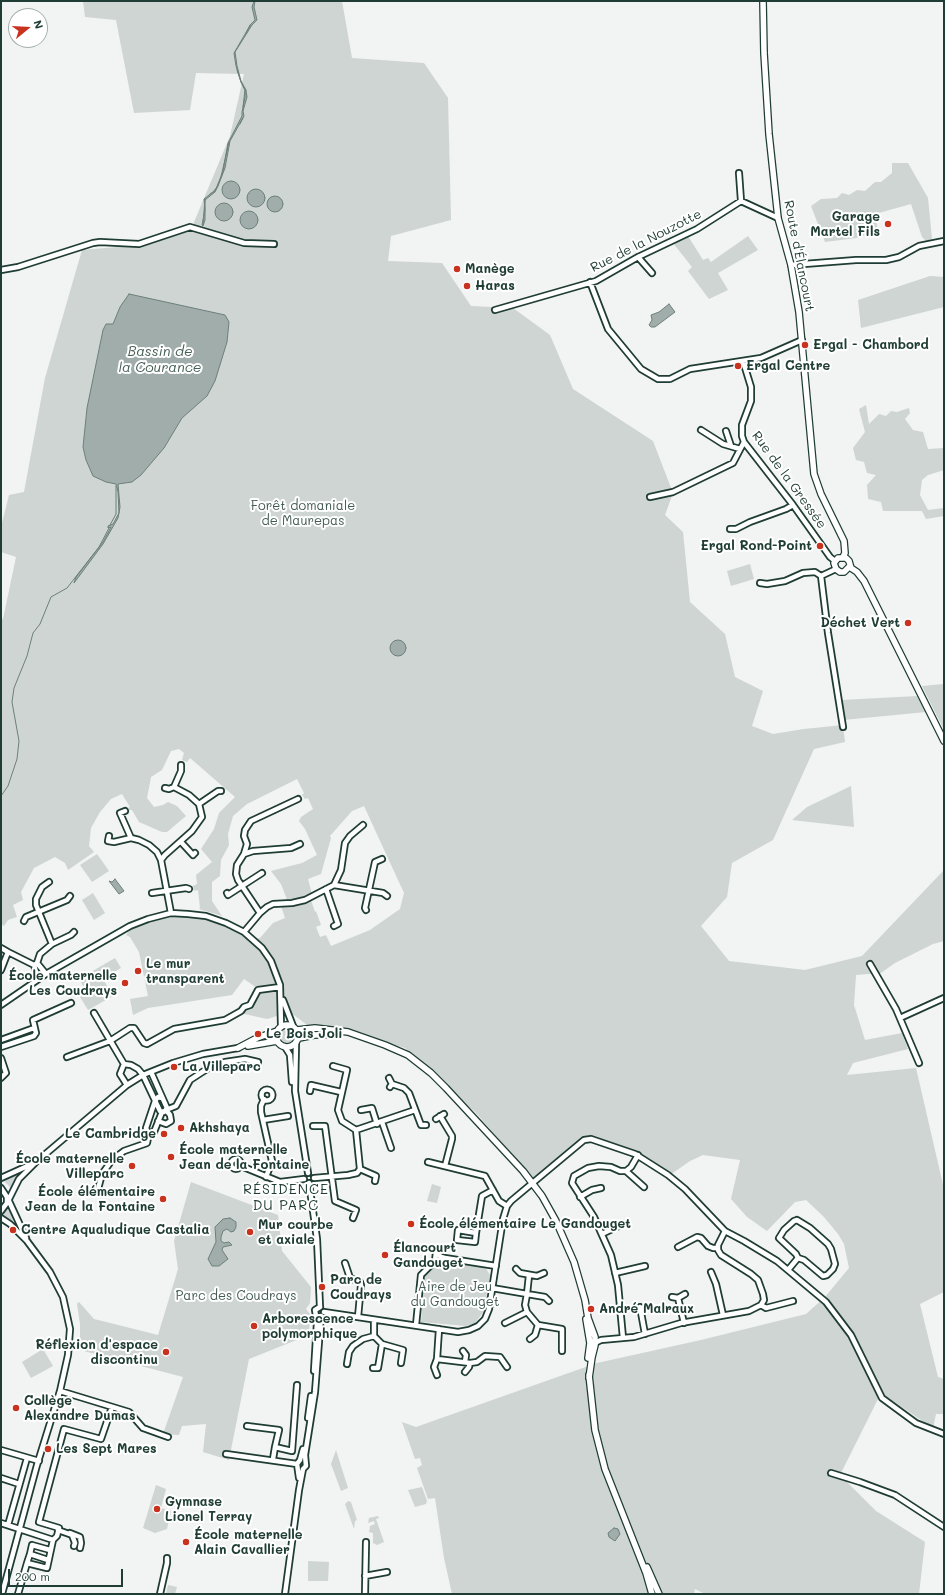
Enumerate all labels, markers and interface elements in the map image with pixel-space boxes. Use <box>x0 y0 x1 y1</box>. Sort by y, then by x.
north arrow <box>8 8 48 48</box>
text: N <box>31 18 47 31</box>
street label: Route d'Élancourt <box>781 199 817 313</box>
street label: Rue de la Nouzotte <box>588 206 704 276</box>
place label: Garage Martel Fils <box>810 209 880 240</box>
marker: Garage Martel Fils <box>883 219 893 229</box>
place label: Manège <box>465 261 514 277</box>
marker: Manège <box>452 264 462 274</box>
place label: Haras <box>475 278 515 294</box>
marker: Haras <box>462 281 472 291</box>
place label: Ergal - Chambord <box>813 337 929 353</box>
marker: Ergal - Chambord <box>800 340 810 350</box>
water label: Bassin de la Courance <box>118 344 202 376</box>
place label: Ergal Centre <box>746 358 830 374</box>
marker: Ergal Centre <box>733 361 743 371</box>
street label: Rue de la Gressée <box>748 428 830 532</box>
park label: Forêt domaniale de Maurepas <box>251 498 355 529</box>
place label: Ergal Rond-Point <box>701 538 812 554</box>
marker: Ergal Rond-Point <box>815 541 825 551</box>
place label: Déchet Vert <box>821 615 900 631</box>
marker: Déchet Vert <box>903 618 913 628</box>
place label: Le mur transparent <box>146 956 224 987</box>
marker: Le mur transparent <box>133 966 143 976</box>
place label: École maternelle Les Coudrays <box>9 968 117 999</box>
marker: École maternelle Les Coudrays <box>120 978 130 988</box>
place label: Le Bois Joli <box>266 1026 343 1042</box>
marker: Le Bois Joli <box>253 1029 263 1039</box>
place label: La Villeparc <box>182 1059 261 1075</box>
marker: La Villeparc <box>169 1062 179 1072</box>
place label: Akhshaya <box>189 1120 250 1136</box>
marker: Akhshaya <box>176 1123 186 1133</box>
place label: Le Cambridge <box>65 1126 156 1142</box>
marker: Le Cambridge <box>159 1129 169 1139</box>
place label: École maternelle Jean de la Fontaine <box>179 1142 309 1173</box>
place label: École maternelle Villeparc <box>16 1151 124 1182</box>
marker: École maternelle Jean de la Fontaine <box>166 1152 176 1162</box>
marker: École maternelle Villeparc <box>127 1161 137 1171</box>
district label: RÉSIDENCE DU PARC <box>243 1182 329 1214</box>
place label: École élémentaire Jean de la Fontaine <box>25 1184 155 1215</box>
marker: École élémentaire Jean de la Fontaine <box>158 1194 168 1204</box>
place label: École élémentaire Le Gandouget <box>419 1216 631 1232</box>
place label: Mur courbe et axiale <box>258 1217 333 1248</box>
marker: École élémentaire Le Gandouget <box>406 1219 416 1229</box>
place label: Centre Aqualudique Castalia <box>21 1222 209 1238</box>
marker: Centre Aqualudique Castalia <box>8 1225 18 1235</box>
marker: Mur courbe et axiale <box>245 1227 255 1237</box>
place label: Élancourt Gandouget <box>393 1240 463 1271</box>
marker: Élancourt Gandouget <box>380 1250 390 1260</box>
place label: Parc de Coudrays <box>330 1272 392 1303</box>
park label: Aire de Jeu du Gandouget <box>411 1279 499 1310</box>
marker: Parc de Coudrays <box>317 1282 327 1292</box>
park label: Parc des Coudrays <box>175 1288 297 1304</box>
place label: André Malraux <box>599 1301 694 1317</box>
marker: André Malraux <box>586 1304 596 1314</box>
place label: Arborescence polymorphique <box>262 1311 357 1342</box>
marker: Arborescence polymorphique <box>249 1321 259 1331</box>
place label: Réflexion d'espace discontinu <box>35 1337 158 1368</box>
marker: Réflexion d'espace discontinu <box>161 1347 171 1357</box>
place label: Collège Alexandre Dumas <box>24 1393 136 1424</box>
marker: Collège Alexandre Dumas <box>11 1403 21 1413</box>
place label: Les Sept Mares <box>56 1441 157 1457</box>
marker: Les Sept Mares <box>43 1444 53 1454</box>
place label: Gymnase Lionel Terray <box>165 1494 252 1525</box>
marker: Gymnase Lionel Terray <box>152 1504 162 1514</box>
place label: École maternelle Alain Cavallier <box>194 1527 302 1558</box>
marker: École maternelle Alain Cavallier <box>181 1537 191 1547</box>
scale bar <box>10 1561 125 1587</box>
text: 200 m <box>15 1568 50 1584</box>

